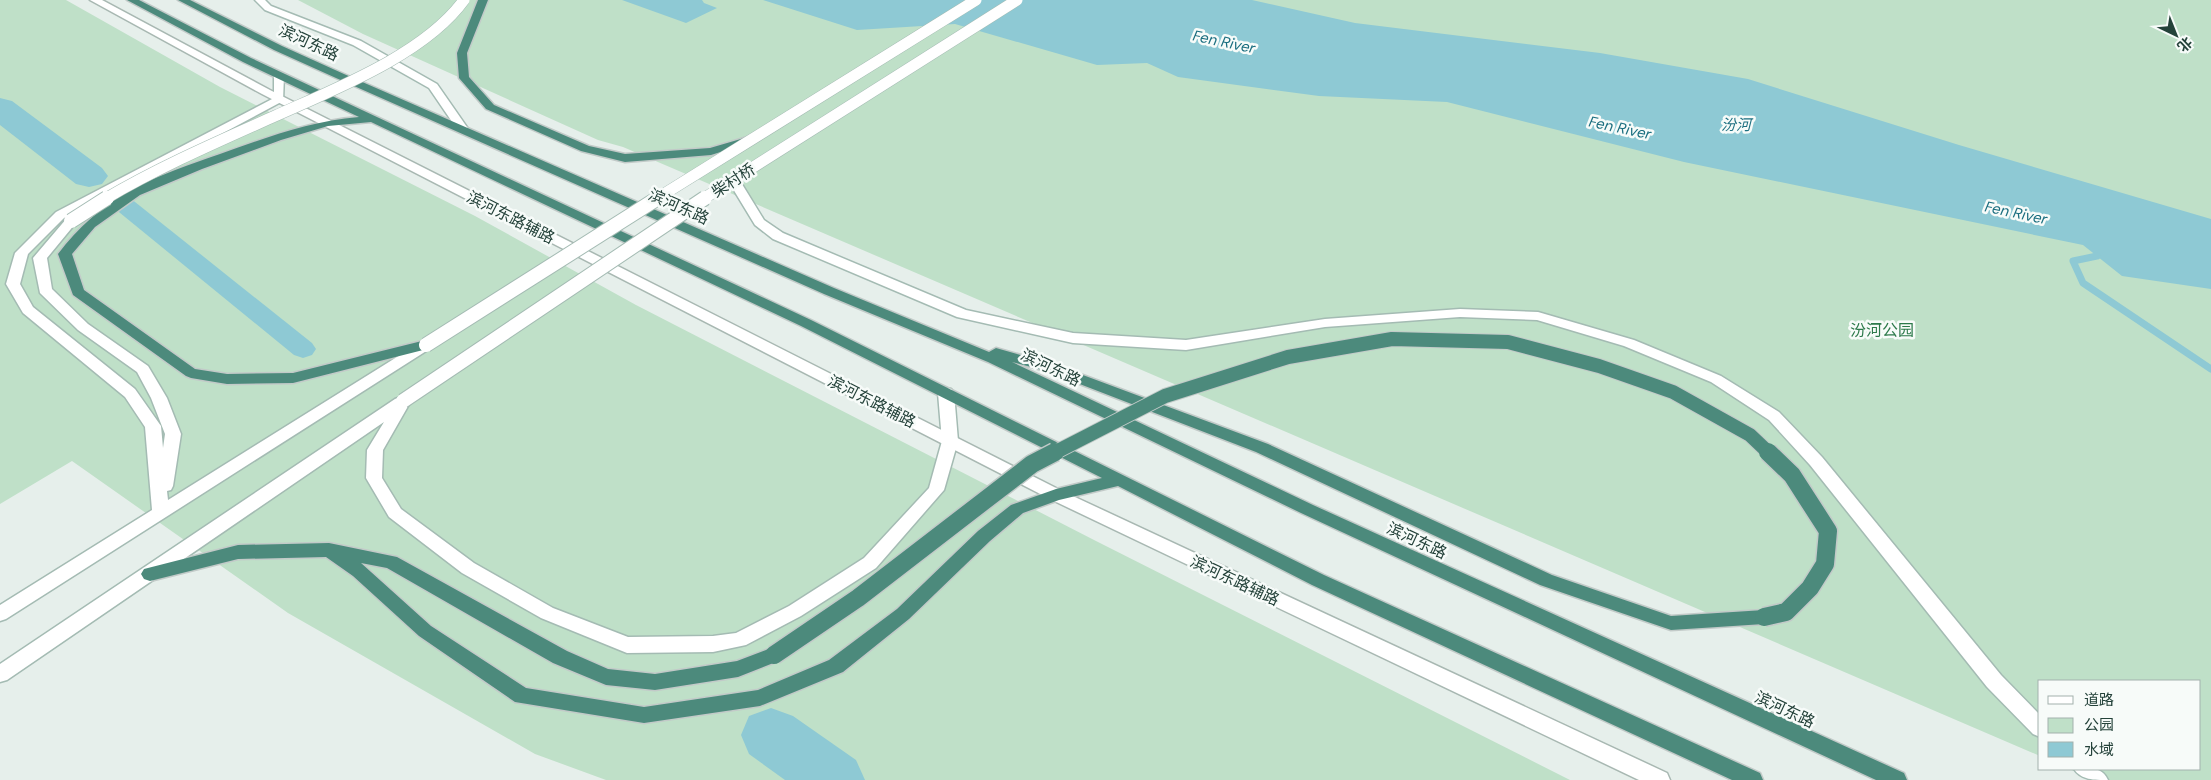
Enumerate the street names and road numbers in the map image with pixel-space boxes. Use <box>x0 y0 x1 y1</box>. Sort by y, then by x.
street label: 滨河东路 <box>275 19 342 65</box>
street label: 柴村桥 <box>707 159 759 202</box>
street label: 滨河东路 <box>645 184 712 229</box>
street label: 滨河东路辅路 <box>463 186 558 249</box>
street label: 滨河东路 <box>1017 344 1084 391</box>
street label: 滨河东路辅路 <box>824 370 919 433</box>
street label: 滨河东路 <box>1383 517 1450 563</box>
street label: 滨河东路辅路 <box>1187 551 1283 610</box>
street label: 滨河东路 <box>1751 686 1818 732</box>

